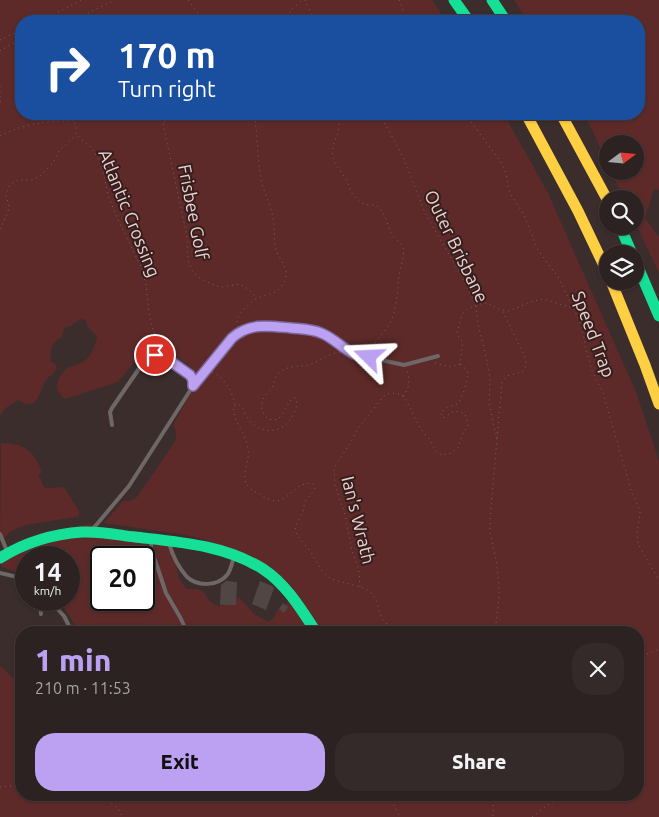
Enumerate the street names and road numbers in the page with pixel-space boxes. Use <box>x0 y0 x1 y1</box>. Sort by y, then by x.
street label: Atlantic Crossing <box>95 146 165 280</box>
street label: Frisbee Golf <box>175 163 213 262</box>
street label: Outer Brisbane <box>421 187 493 305</box>
street label: Speed Trap <box>568 288 620 380</box>
street label: Ian's Wrath <box>338 474 380 566</box>

